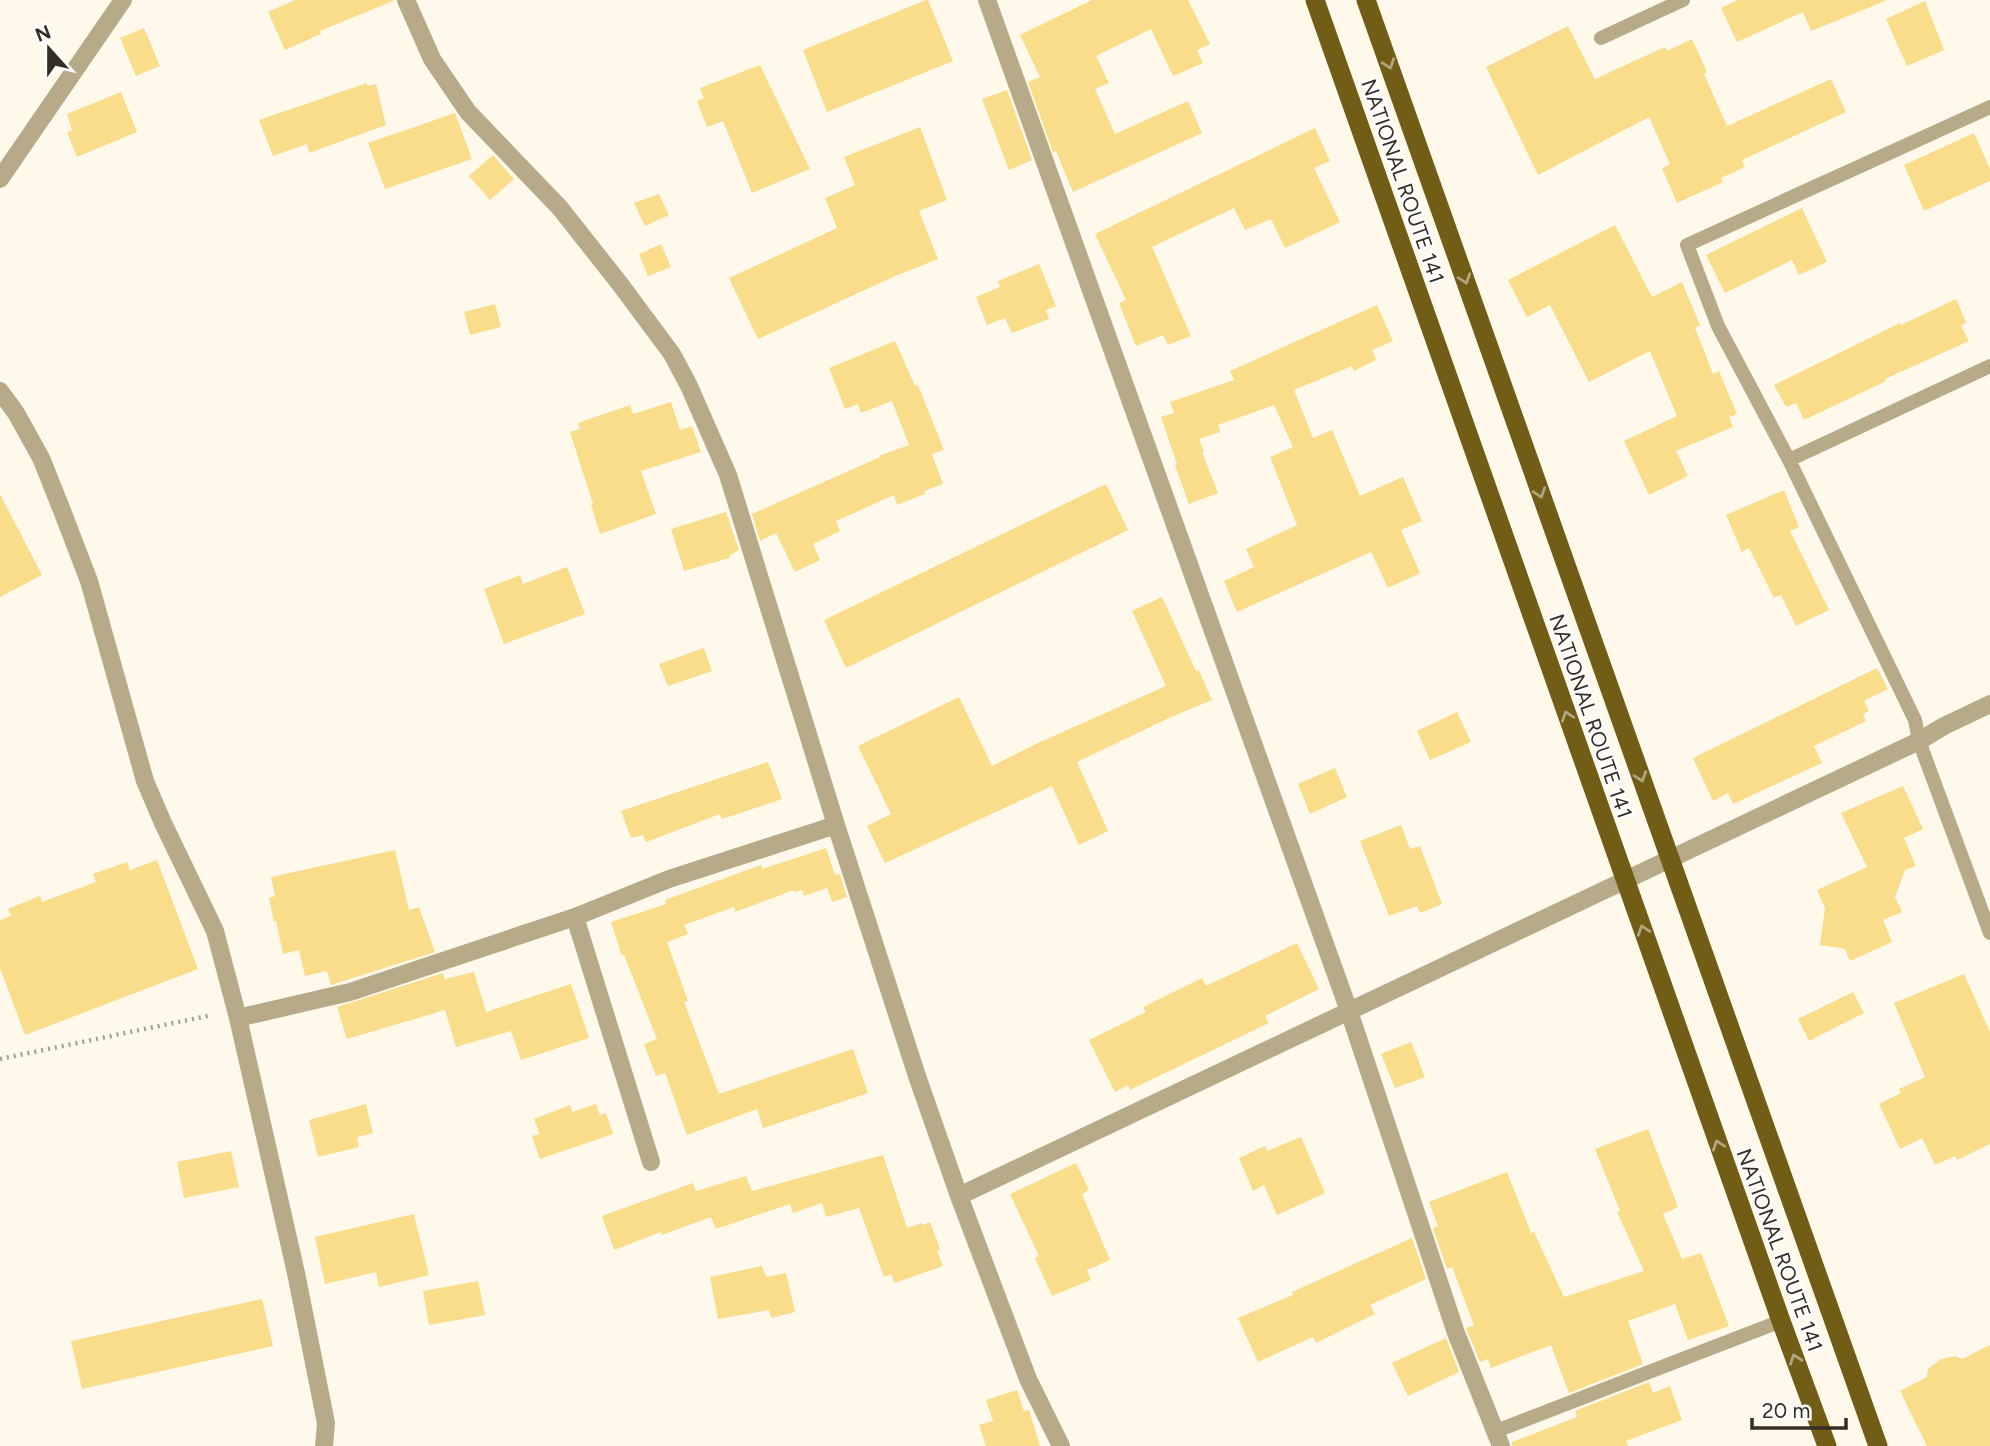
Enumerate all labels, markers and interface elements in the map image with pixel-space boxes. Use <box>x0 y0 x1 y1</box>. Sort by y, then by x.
north arrow <box>14 14 84 84</box>
text: N <box>32 20 54 47</box>
one-way arrow <box>1381 58 1395 70</box>
street label: NATIONAL ROUTE 141 <box>1356 76 1450 286</box>
one-way arrow <box>1457 272 1471 284</box>
one-way arrow <box>1532 487 1546 499</box>
street label: NATIONAL ROUTE 141 <box>1544 611 1638 821</box>
one-way arrow <box>1561 710 1575 722</box>
one-way arrow <box>1632 771 1646 783</box>
one-way arrow <box>1637 925 1651 937</box>
one-way arrow <box>1713 1139 1727 1151</box>
street label: NATIONAL ROUTE 141 <box>1732 1145 1828 1355</box>
one-way arrow <box>1789 1354 1803 1366</box>
scale bar <box>1752 1386 1846 1430</box>
text: 20 m <box>1762 1398 1810 1423</box>

